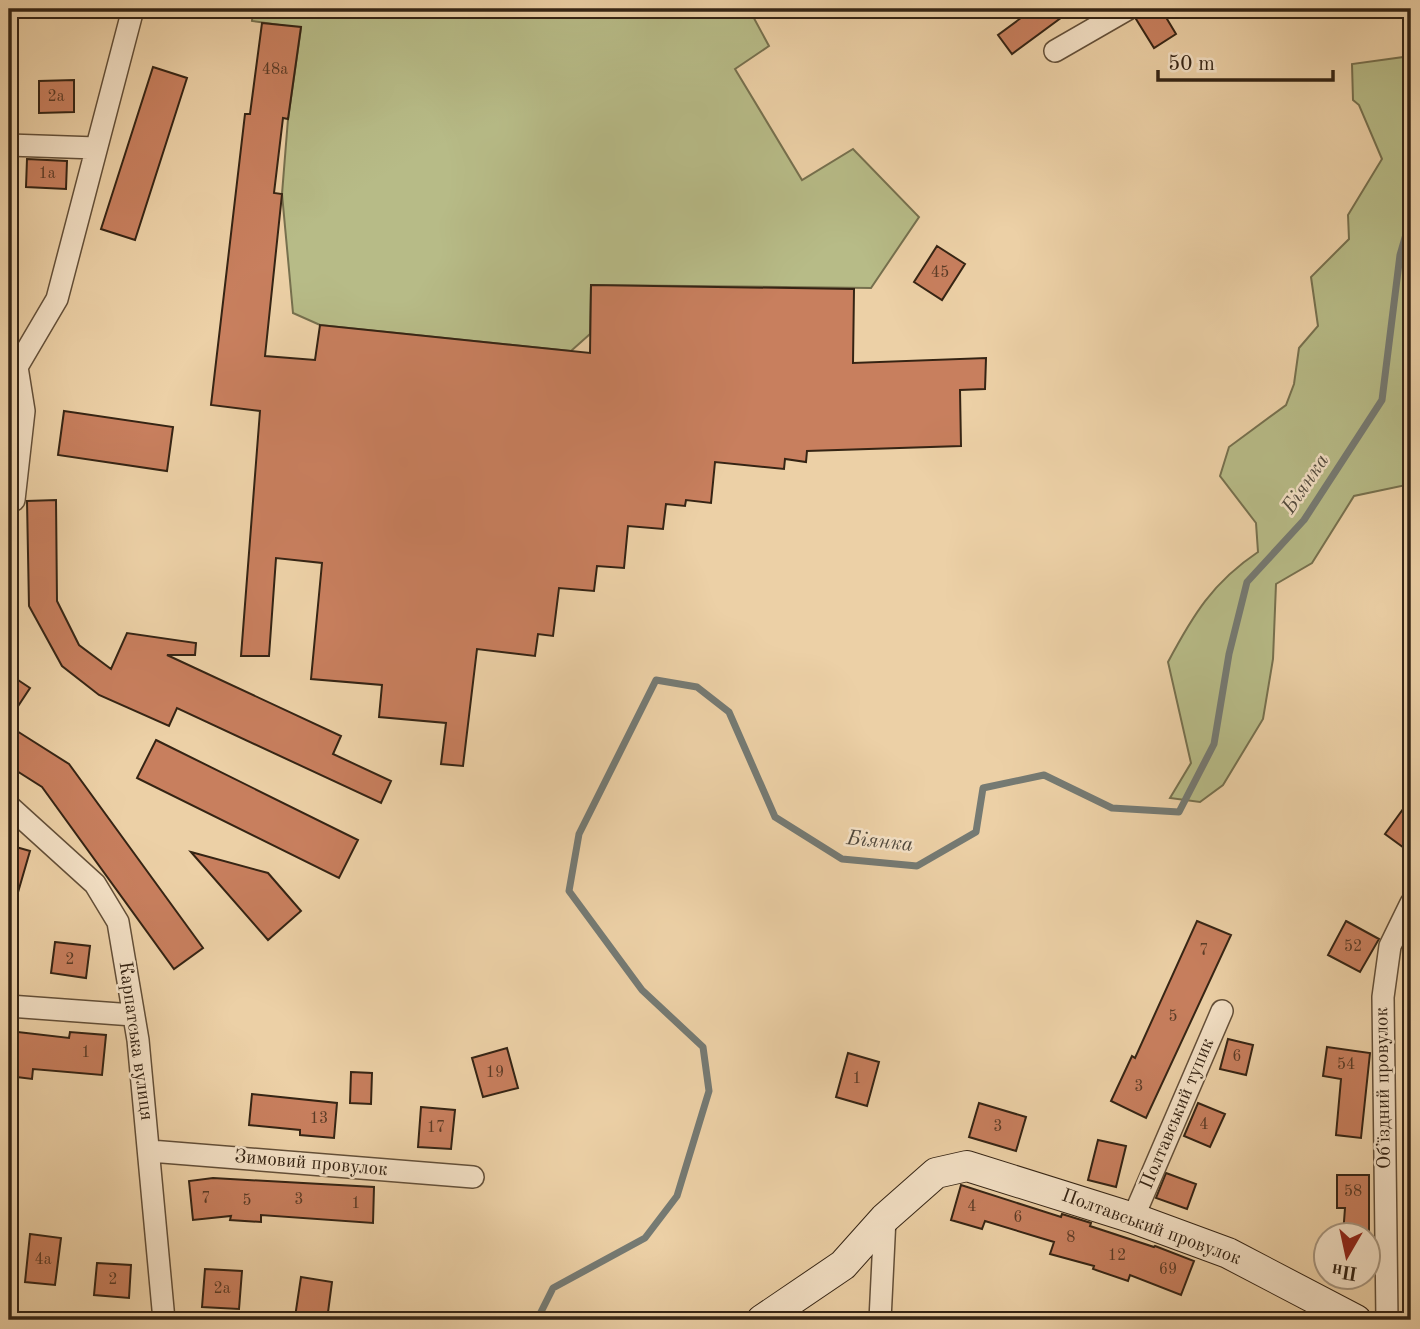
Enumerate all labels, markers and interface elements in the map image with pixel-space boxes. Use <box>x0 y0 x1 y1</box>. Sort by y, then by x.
scale bar <box>1158 38 1332 82</box>
text: 50 m <box>1168 54 1215 75</box>
house number: 48а <box>262 62 288 78</box>
house number: 2а <box>47 89 65 105</box>
house number: 1а <box>38 166 56 182</box>
house number: 45 <box>931 265 949 281</box>
water label: Біянка <box>1278 451 1333 518</box>
water label: Біянка <box>845 828 914 856</box>
house number: 52 <box>1344 939 1362 955</box>
house number: 7 <box>1199 943 1209 959</box>
house number: 2 <box>65 952 75 968</box>
street label: Карпатська вулиця <box>114 960 156 1122</box>
street label: Обʼїздний провулок <box>1373 1006 1395 1169</box>
house number: 5 <box>1168 1009 1178 1025</box>
street label: Полтавський тупик <box>1138 1035 1219 1192</box>
house number: 1 <box>81 1045 91 1061</box>
house number: 6 <box>1232 1049 1242 1065</box>
house number: 54 <box>1337 1057 1355 1073</box>
house number: 19 <box>486 1065 504 1081</box>
house number: 1 <box>852 1071 862 1087</box>
house number: 3 <box>1134 1079 1144 1095</box>
house number: 13 <box>310 1111 328 1127</box>
house number: 4 <box>1199 1117 1209 1133</box>
house number: 3 <box>993 1119 1003 1135</box>
house number: 17 <box>427 1120 445 1136</box>
street label: Зимовий провулок <box>234 1148 389 1180</box>
house number: 58 <box>1344 1184 1362 1200</box>
street label: Полтавський провулок <box>1059 1187 1244 1269</box>
house number: 7 <box>201 1191 211 1207</box>
house number: 3 <box>294 1192 304 1208</box>
house number: 5 <box>242 1193 252 1209</box>
house number: 1 <box>351 1196 361 1212</box>
house number: 4 <box>967 1199 977 1215</box>
house number: 6 <box>1013 1210 1023 1226</box>
north arrow <box>1312 1220 1382 1290</box>
house number: 8 <box>1066 1230 1076 1246</box>
house number: 12 <box>1108 1248 1126 1264</box>
house number: 4а <box>34 1252 52 1268</box>
text: Пн <box>1330 1259 1359 1282</box>
house number: 69 <box>1159 1262 1177 1278</box>
house number: 2 <box>108 1272 118 1288</box>
house number: 2а <box>213 1281 231 1297</box>

